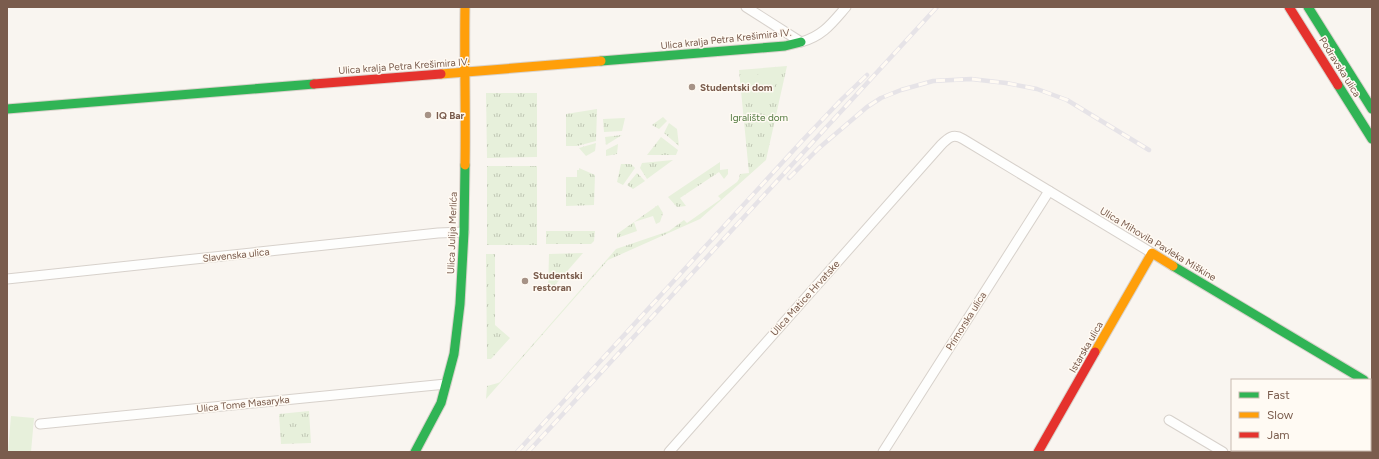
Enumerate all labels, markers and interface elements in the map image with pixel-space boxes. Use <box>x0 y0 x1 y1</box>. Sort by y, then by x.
street label: Ulica kralja Petra Krešimira IV. <box>660 26 792 52</box>
street label: Podravska ulica <box>1316 34 1364 100</box>
street label: Ulica kralja Petra Krešimira IV. <box>338 55 470 77</box>
place label: Studentski dom <box>700 81 773 94</box>
marker: Studentski dom <box>687 82 697 92</box>
place label: IQ Bar <box>436 109 465 122</box>
marker: IQ Bar <box>423 110 433 120</box>
park label: Igralište dom <box>730 111 788 124</box>
street label: Ulica Julija Merlića <box>444 192 460 274</box>
street label: Ulica Mihovila Pavleka Miškine <box>1097 204 1219 284</box>
street label: Slavenska ulica <box>202 245 270 265</box>
street label: Ulica Matice Hrvatske <box>768 257 843 339</box>
place label: Studentski restoran <box>533 269 583 294</box>
marker: Studentski restoran <box>520 276 530 286</box>
street label: Primorska ulica <box>943 289 989 353</box>
street label: Istarska ulica <box>1066 319 1106 375</box>
legend <box>1231 379 1371 451</box>
text: Fast <box>1267 388 1290 402</box>
street label: Ulica Tome Masaryka <box>196 393 290 415</box>
text: Slow <box>1267 408 1294 422</box>
text: Jam <box>1267 428 1290 442</box>

